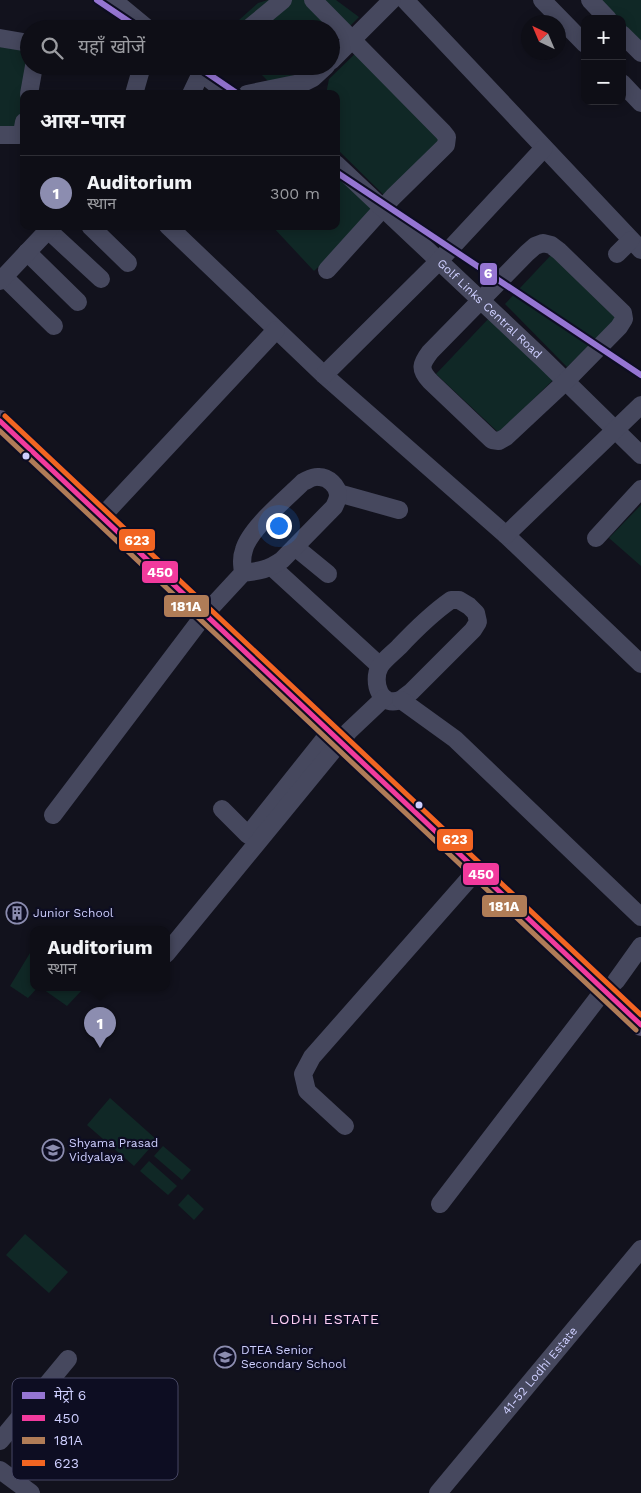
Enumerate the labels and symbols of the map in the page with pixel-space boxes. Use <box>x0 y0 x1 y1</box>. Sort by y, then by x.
north arrow <box>521 15 566 60</box>
street label: Golf Links Central Road <box>434 256 545 361</box>
line badge: 6 <box>479 262 498 286</box>
text: 6 <box>484 265 493 281</box>
unlabelled marker <box>21 451 31 461</box>
your location <box>266 513 292 539</box>
line badge: 623 <box>118 528 156 552</box>
text: 623 <box>124 532 150 548</box>
line badge: 450 <box>141 560 179 584</box>
text: 450 <box>147 564 173 580</box>
line badge: 181A <box>163 594 210 618</box>
text: 181A <box>171 598 202 614</box>
unlabelled marker <box>414 800 424 810</box>
line badge: 623 <box>436 828 474 852</box>
text: 623 <box>442 831 468 847</box>
line badge: 450 <box>462 862 500 886</box>
text: 450 <box>468 866 494 882</box>
line badge: 181A <box>481 894 528 918</box>
text: 181A <box>489 898 520 914</box>
building icon: Junior School <box>5 901 29 925</box>
place label: Junior School <box>33 906 114 920</box>
pin: 1 <box>84 1007 116 1048</box>
place label: Shyama Prasad Vidyalaya <box>69 1136 158 1164</box>
school or university icon: Shyama Prasad Vidyalaya <box>41 1138 65 1162</box>
district label: LODHI ESTATE <box>270 1311 380 1327</box>
street label: 41-52 Lodhi Estate <box>499 1324 580 1418</box>
place label: DTEA Senior Secondary School <box>241 1343 346 1371</box>
school or university icon: DTEA Senior Secondary School <box>213 1345 237 1369</box>
legend <box>12 1378 178 1480</box>
text: मेट्रो 6 <box>54 1386 86 1404</box>
text: 450 <box>54 1410 79 1426</box>
text: 181A <box>54 1432 83 1448</box>
text: 623 <box>54 1455 79 1471</box>

